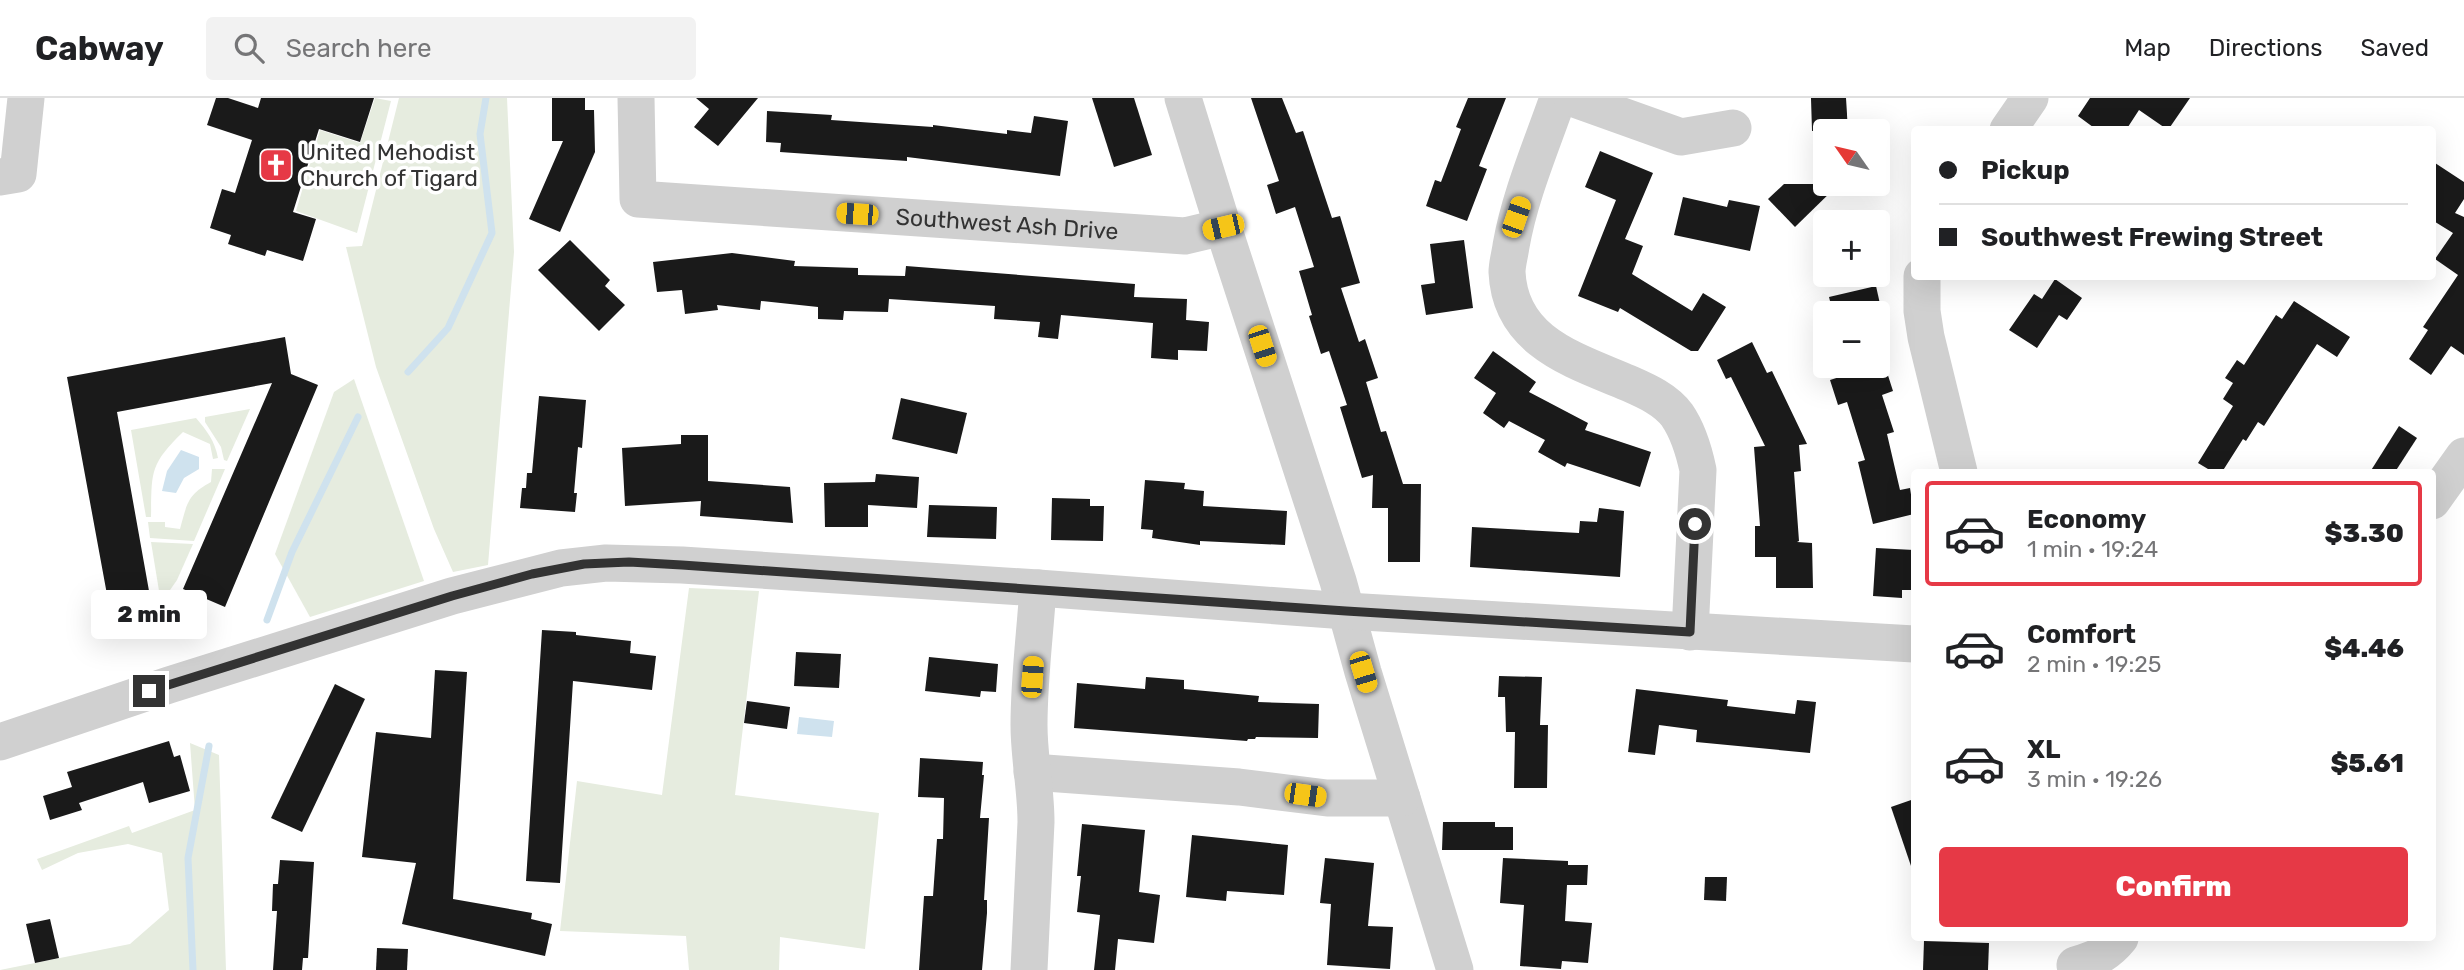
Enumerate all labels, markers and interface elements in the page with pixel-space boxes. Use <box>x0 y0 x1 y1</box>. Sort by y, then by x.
search box <box>206 17 696 80</box>
text: Cabway <box>35 29 164 68</box>
icon: search <box>230 29 268 67</box>
text: Search here <box>286 33 432 64</box>
text: Map <box>2124 34 2171 62</box>
text: Directions <box>2209 34 2322 62</box>
text: Saved <box>2360 34 2429 62</box>
north arrow <box>1813 119 1890 196</box>
map controls <box>1813 119 1890 378</box>
place label: United Mehodist Church of Tigard <box>300 138 478 192</box>
church icon: United Mehodist Church of Tigard <box>257 146 295 184</box>
text: Pickup <box>1981 155 2070 186</box>
car <box>1500 194 1533 240</box>
car <box>836 202 879 226</box>
street label: Southwest Ash Drive <box>895 202 1119 245</box>
button: + <box>1813 210 1890 287</box>
car <box>1201 212 1246 242</box>
text: Southwest Frewing Street <box>1981 222 2323 253</box>
button: − <box>1813 301 1890 378</box>
car <box>1246 323 1279 369</box>
icon: car <box>1943 502 2006 565</box>
text: Economy <box>2027 504 2146 535</box>
route start <box>1679 508 1711 540</box>
text: $3.30 <box>2325 518 2404 549</box>
text: 1 min · 19:24 <box>2027 535 2158 563</box>
callout: 2 min <box>91 589 207 638</box>
text: 2 min <box>117 600 181 628</box>
icon: car <box>1943 617 2006 680</box>
text: Comfort <box>2027 619 2136 650</box>
text: $4.46 <box>2324 633 2404 664</box>
car <box>1347 649 1380 695</box>
text: 2 min · 19:25 <box>2027 650 2161 678</box>
car <box>1021 655 1044 699</box>
route end <box>133 675 165 707</box>
icon: car <box>1943 732 2006 795</box>
text: XL <box>2027 734 2060 765</box>
text: $5.61 <box>2330 748 2404 779</box>
text: 3 min · 19:26 <box>2027 765 2162 793</box>
car <box>1283 782 1328 808</box>
button: Confirm <box>1939 847 2408 927</box>

